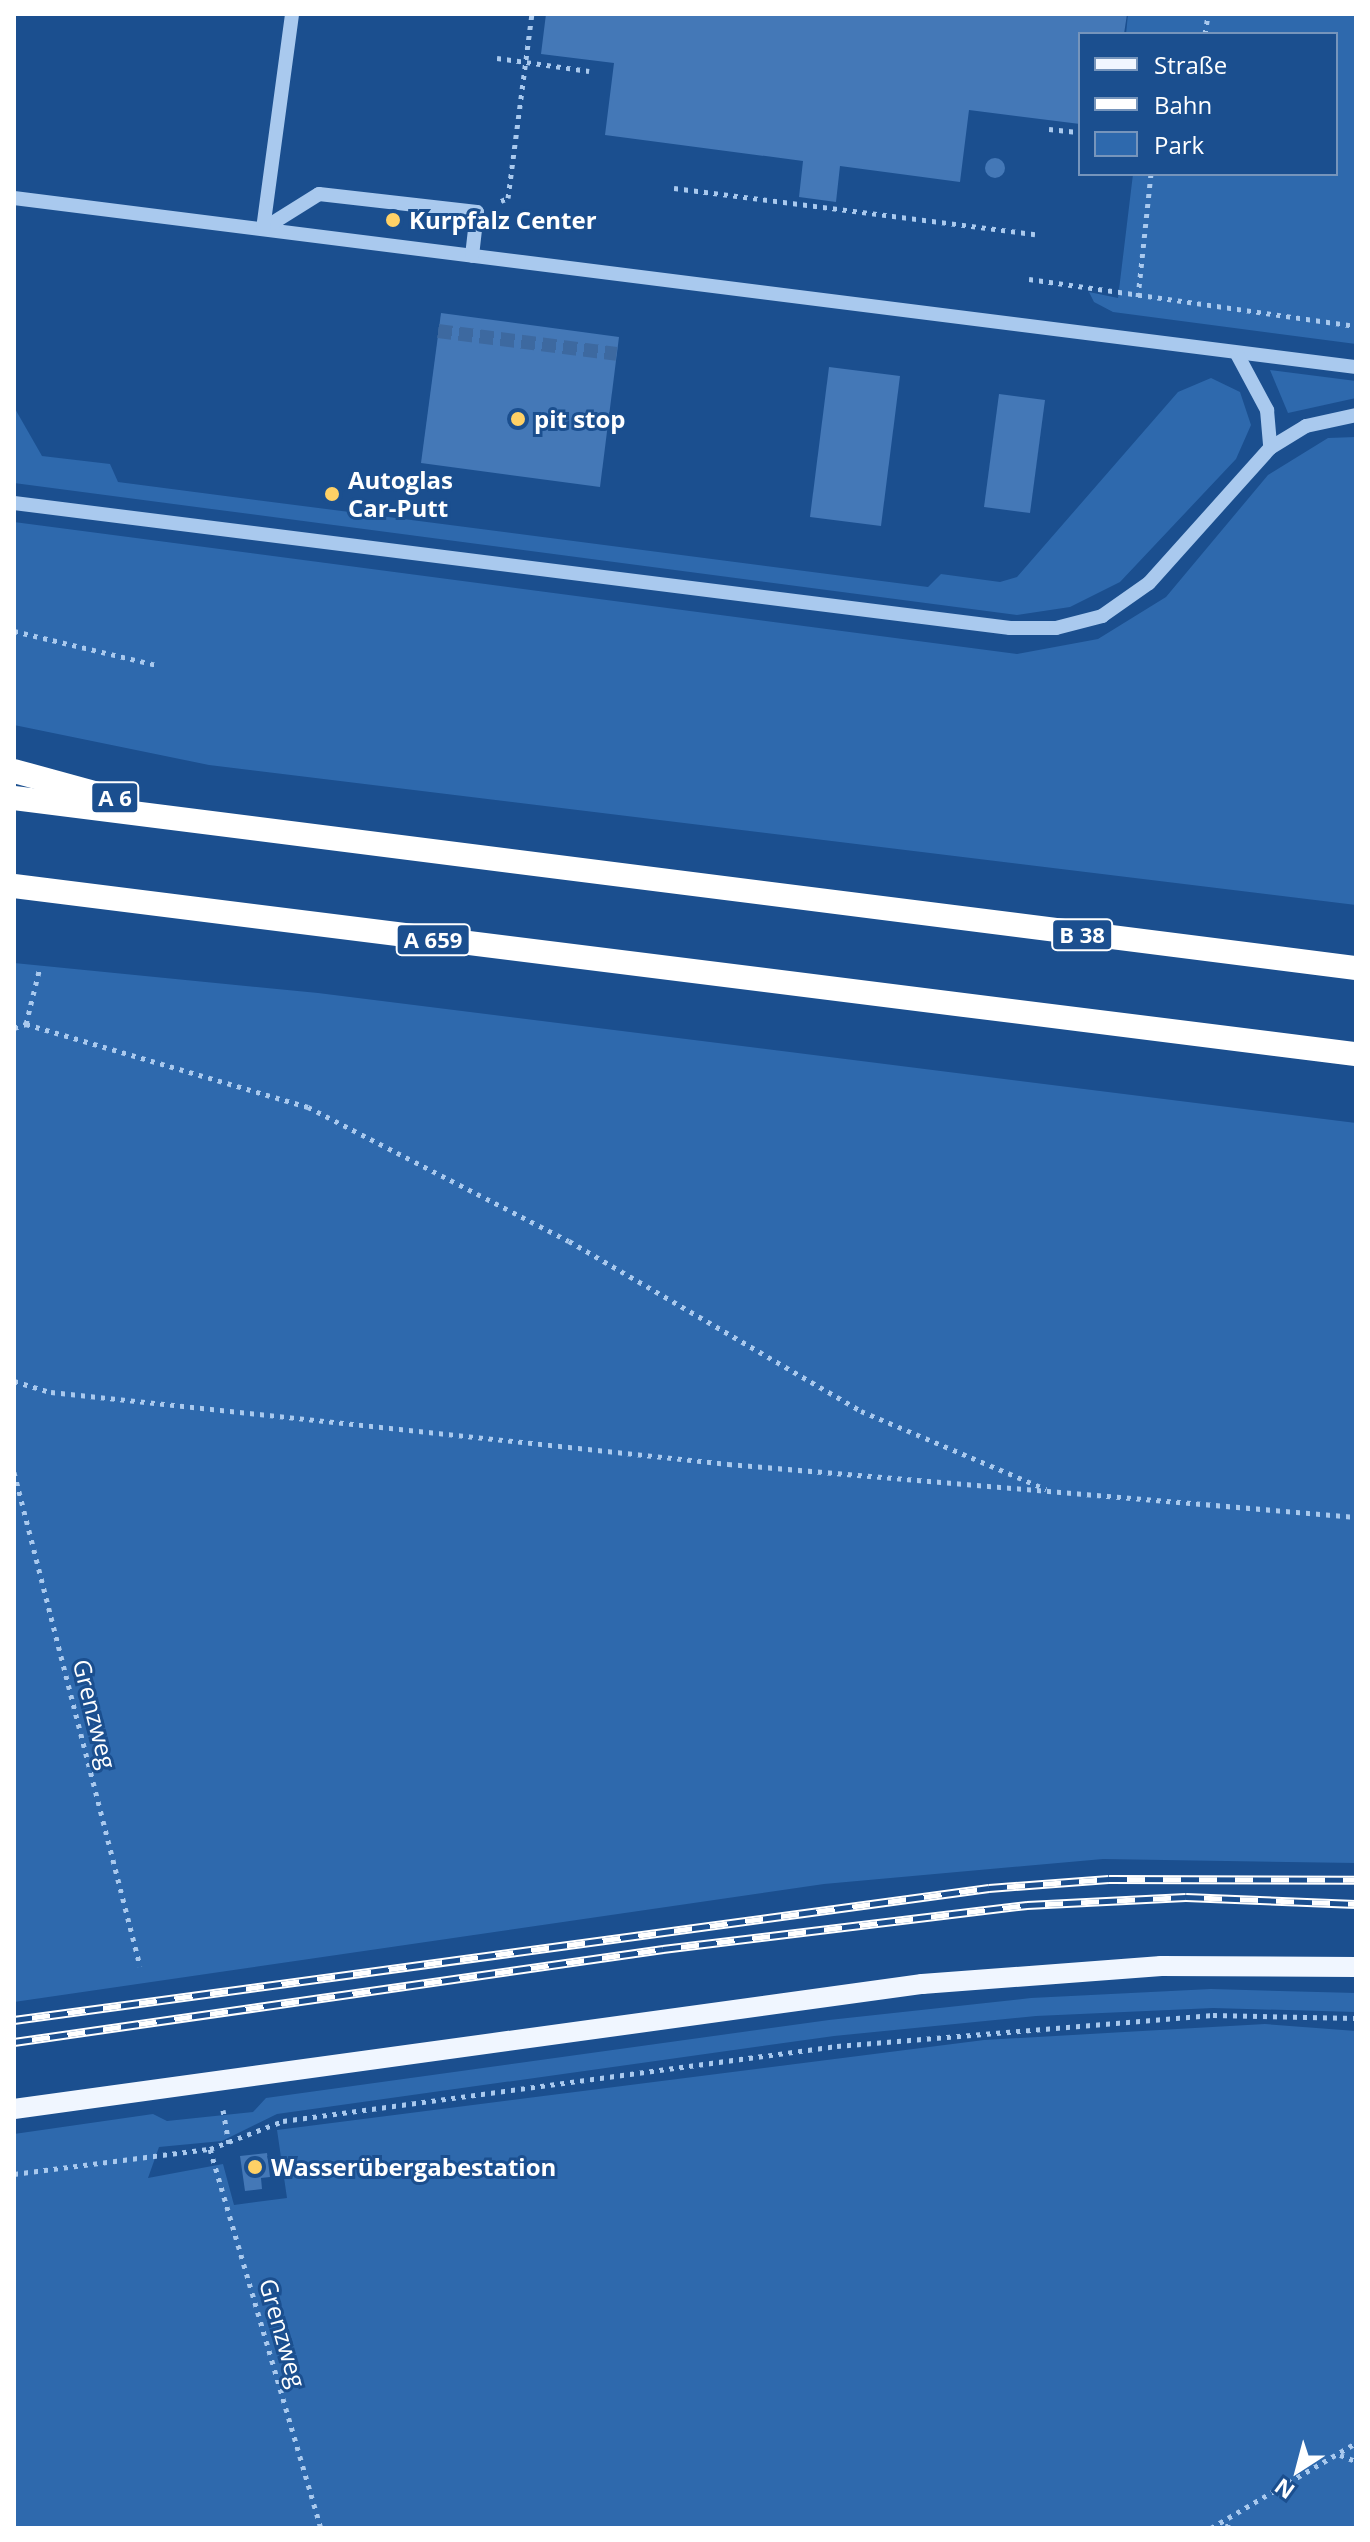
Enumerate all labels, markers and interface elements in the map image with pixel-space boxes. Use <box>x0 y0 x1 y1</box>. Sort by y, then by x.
legend <box>1078 32 1338 176</box>
text: Straße <box>1154 48 1227 81</box>
text: Bahn <box>1154 88 1212 121</box>
text: Park <box>1154 128 1204 161</box>
place label: Kurpfalz Center <box>409 206 597 234</box>
marker: Kurpfalz Center <box>384 211 402 229</box>
place label: pit stop <box>534 405 626 433</box>
marker: pit stop <box>509 410 527 428</box>
place label: Autoglas Car-Putt <box>348 466 453 522</box>
marker: Autoglas Car-Putt <box>323 485 341 503</box>
road number: A 6 <box>89 780 141 816</box>
road number: B 38 <box>1050 917 1114 953</box>
road number: A 659 <box>395 922 471 958</box>
street label: Grenzweg <box>68 1656 122 1772</box>
place label: Wasserübergabestation <box>271 2153 556 2181</box>
marker: Wasserübergabestation <box>246 2158 264 2176</box>
street label: Grenzweg <box>254 2275 312 2391</box>
north arrow <box>1258 2430 1338 2510</box>
text: N <box>1268 2472 1300 2507</box>

